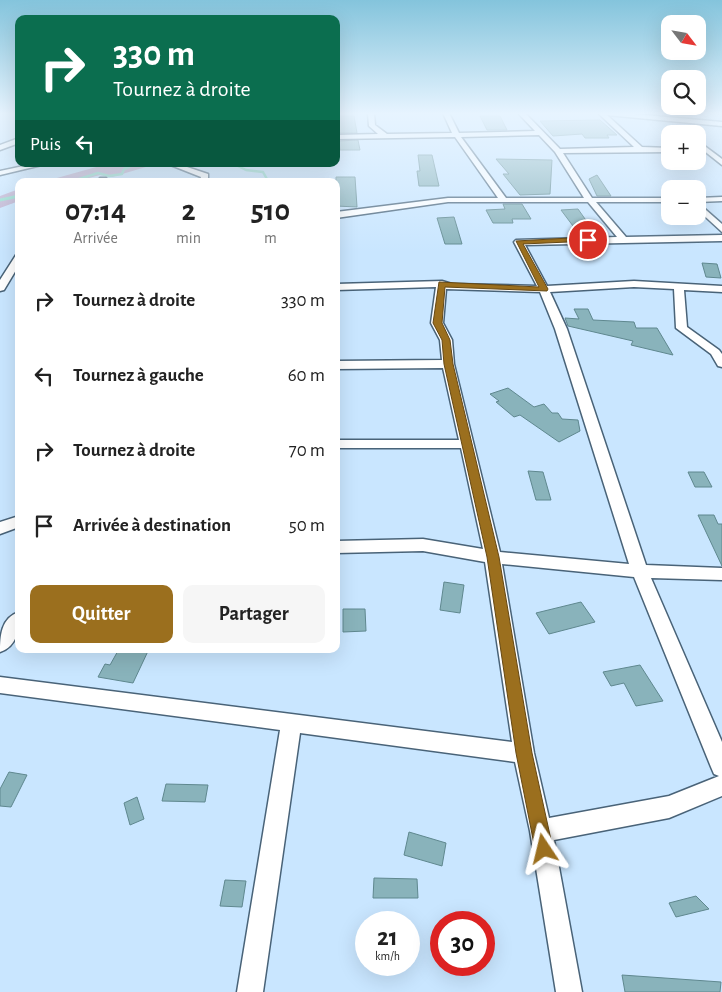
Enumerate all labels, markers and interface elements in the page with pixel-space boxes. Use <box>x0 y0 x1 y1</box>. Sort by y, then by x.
north arrow <box>661 15 706 60</box>
map controls <box>661 15 706 225</box>
icon: right <box>30 35 95 100</box>
text: 330 m <box>113 37 195 72</box>
button: search <box>661 70 706 115</box>
text: Tournez à droite <box>113 78 251 100</box>
button: + <box>661 125 706 170</box>
icon: left <box>71 130 99 158</box>
text: Puis <box>30 135 61 154</box>
button: − <box>661 180 706 225</box>
text: 07:14 <box>65 196 126 226</box>
text: 2 <box>181 196 196 226</box>
text: 510 <box>251 196 290 226</box>
pin <box>567 219 609 261</box>
icon: arrive <box>574 226 602 254</box>
text: Arrivée <box>73 230 118 246</box>
text: min <box>176 230 201 246</box>
text: m <box>264 230 277 246</box>
icon: right <box>30 287 58 315</box>
text: Tournez à droite <box>73 291 195 310</box>
text: 330 m <box>281 291 325 310</box>
icon: left <box>30 362 58 390</box>
text: Tournez à gauche <box>73 366 204 385</box>
text: 60 m <box>288 366 325 385</box>
icon: right <box>30 437 58 465</box>
text: Tournez à droite <box>73 441 195 460</box>
text: 70 m <box>289 441 325 460</box>
icon: arrive <box>30 512 58 540</box>
text: Arrivée à destination <box>73 516 231 535</box>
text: 50 m <box>289 516 325 535</box>
button: Quitter <box>30 585 173 643</box>
button: Partager <box>183 585 325 643</box>
position arrow <box>517 822 569 874</box>
speed limit sign: 30 <box>430 911 495 976</box>
text: 21 <box>377 925 398 950</box>
text: km/h <box>375 950 400 962</box>

